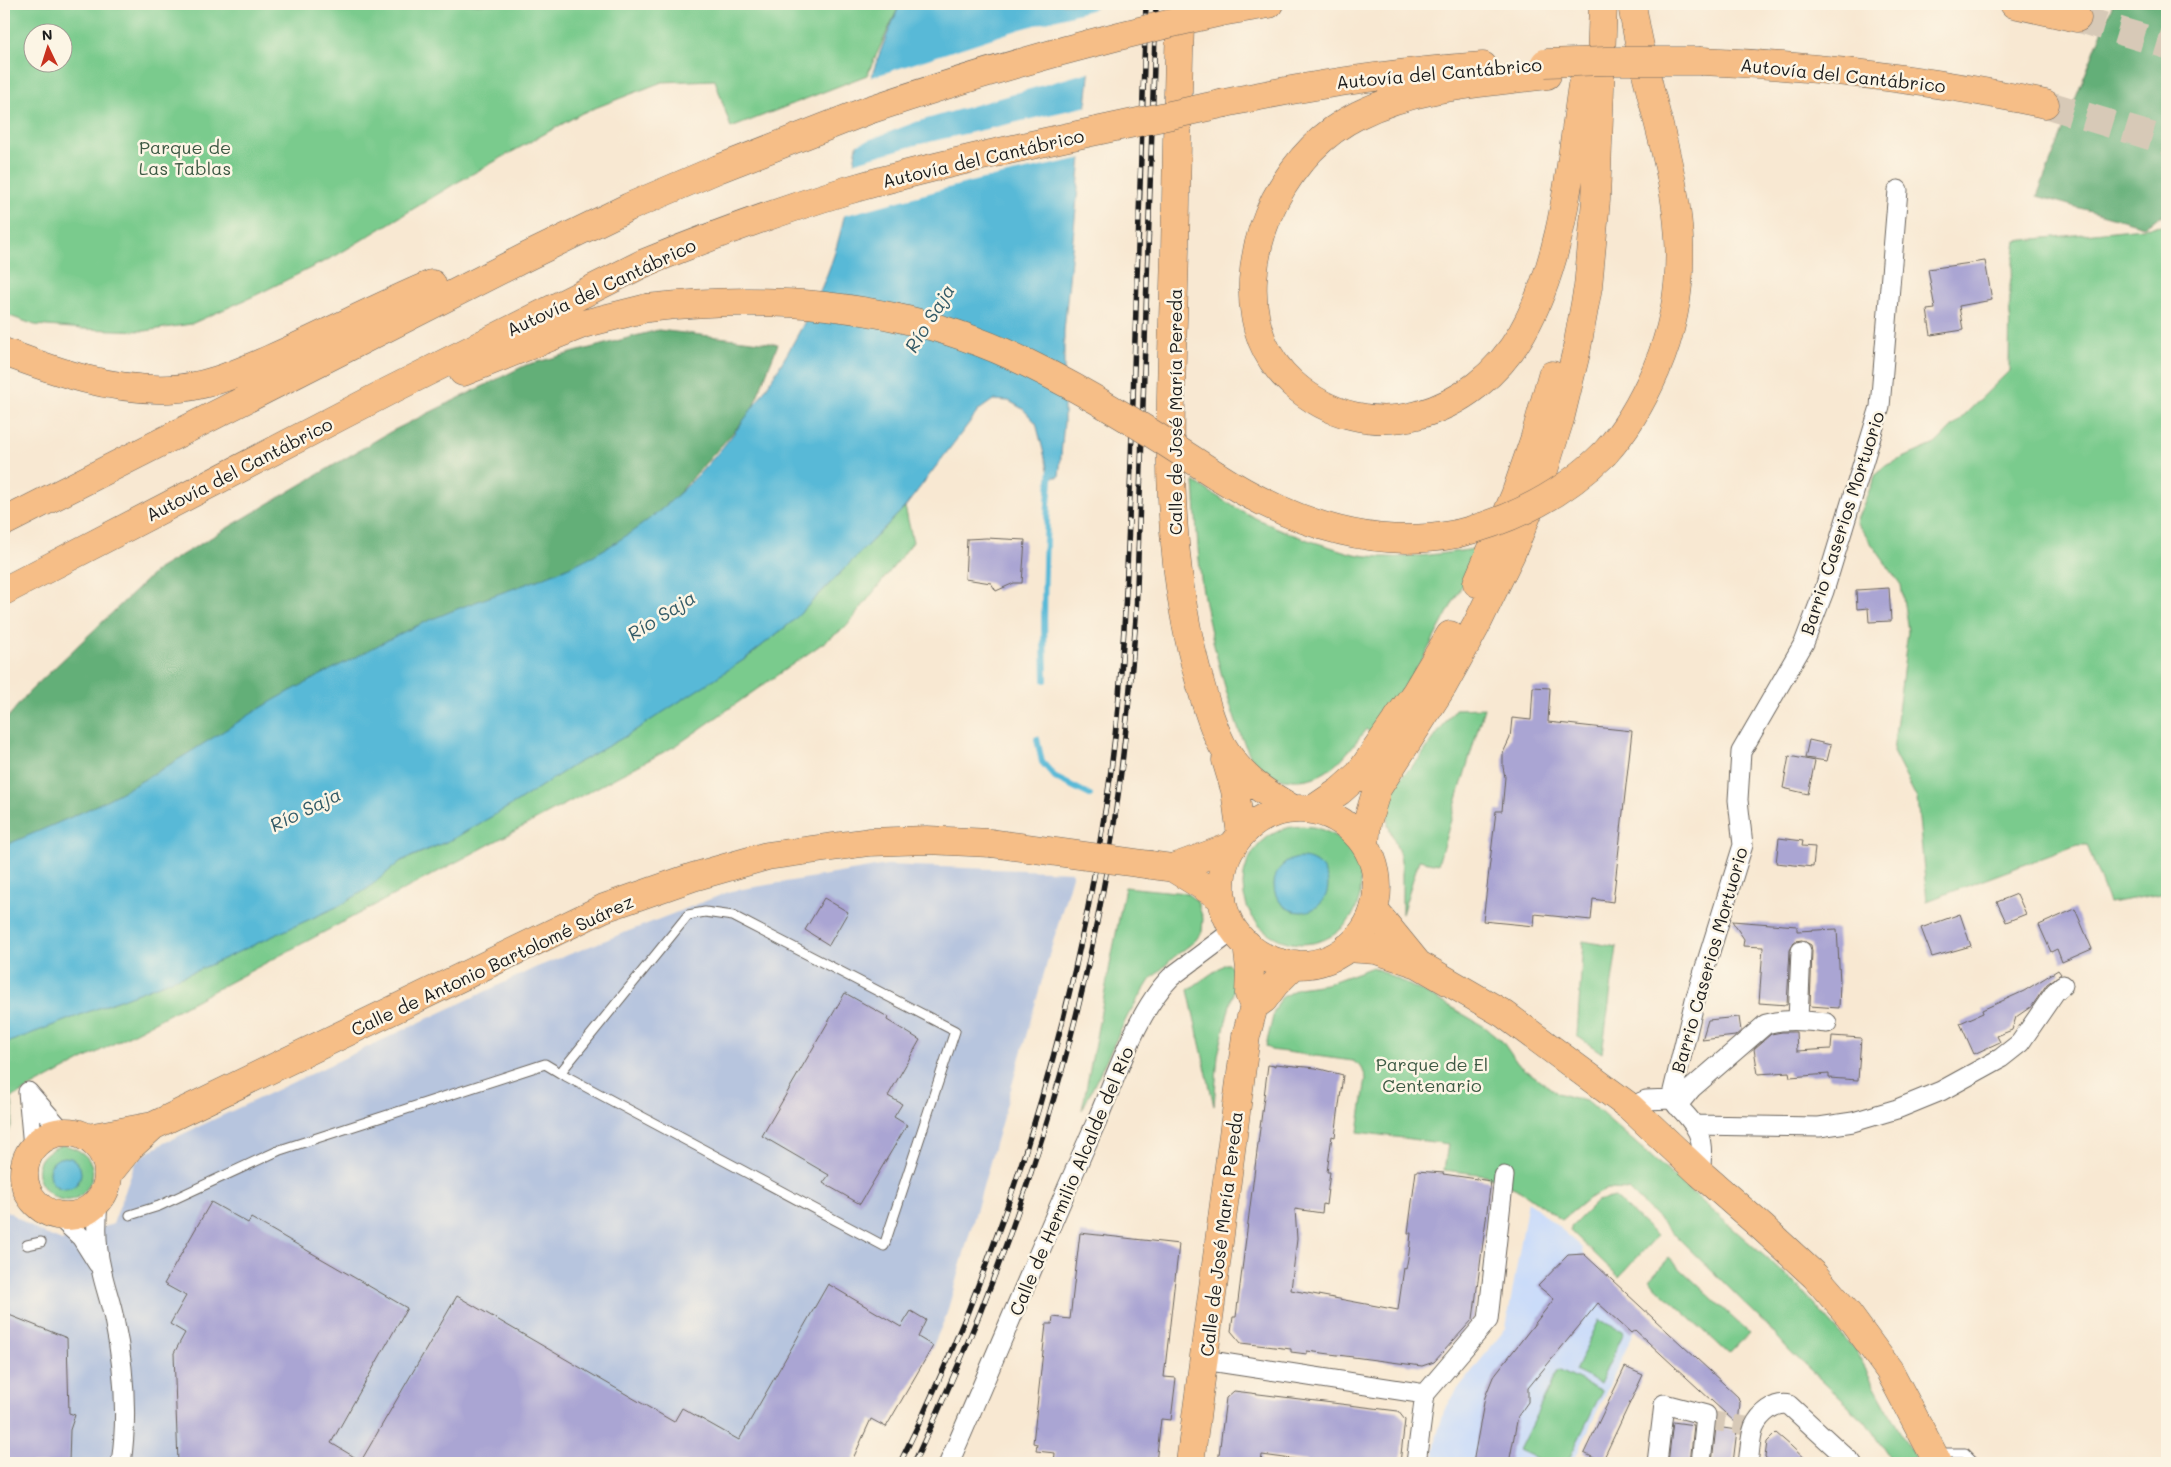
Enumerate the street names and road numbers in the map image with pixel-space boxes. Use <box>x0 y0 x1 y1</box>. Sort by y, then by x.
street label: Autovía del Cantábrico <box>1335 52 1543 94</box>
street label: Autovía del Cantábrico <box>1739 52 1947 98</box>
street label: Autovía del Cantábrico <box>880 123 1087 193</box>
street label: Autovía del Cantábrico <box>502 232 700 341</box>
street label: Calle de José María Pereda <box>1163 289 1187 535</box>
street label: Barrio Caserios Mortuorio <box>1794 408 1890 638</box>
street label: Autovía del Cantábrico <box>142 411 337 527</box>
street label: Barrio Caserios Mortuorio <box>1665 844 1753 1076</box>
street label: Calle de Antonio Bartolomé Suárez <box>347 889 637 1041</box>
street label: Calle de Hermilio Alcalde del Río <box>1003 1043 1139 1319</box>
street label: Calle de José María Pereda <box>1194 1110 1248 1358</box>

